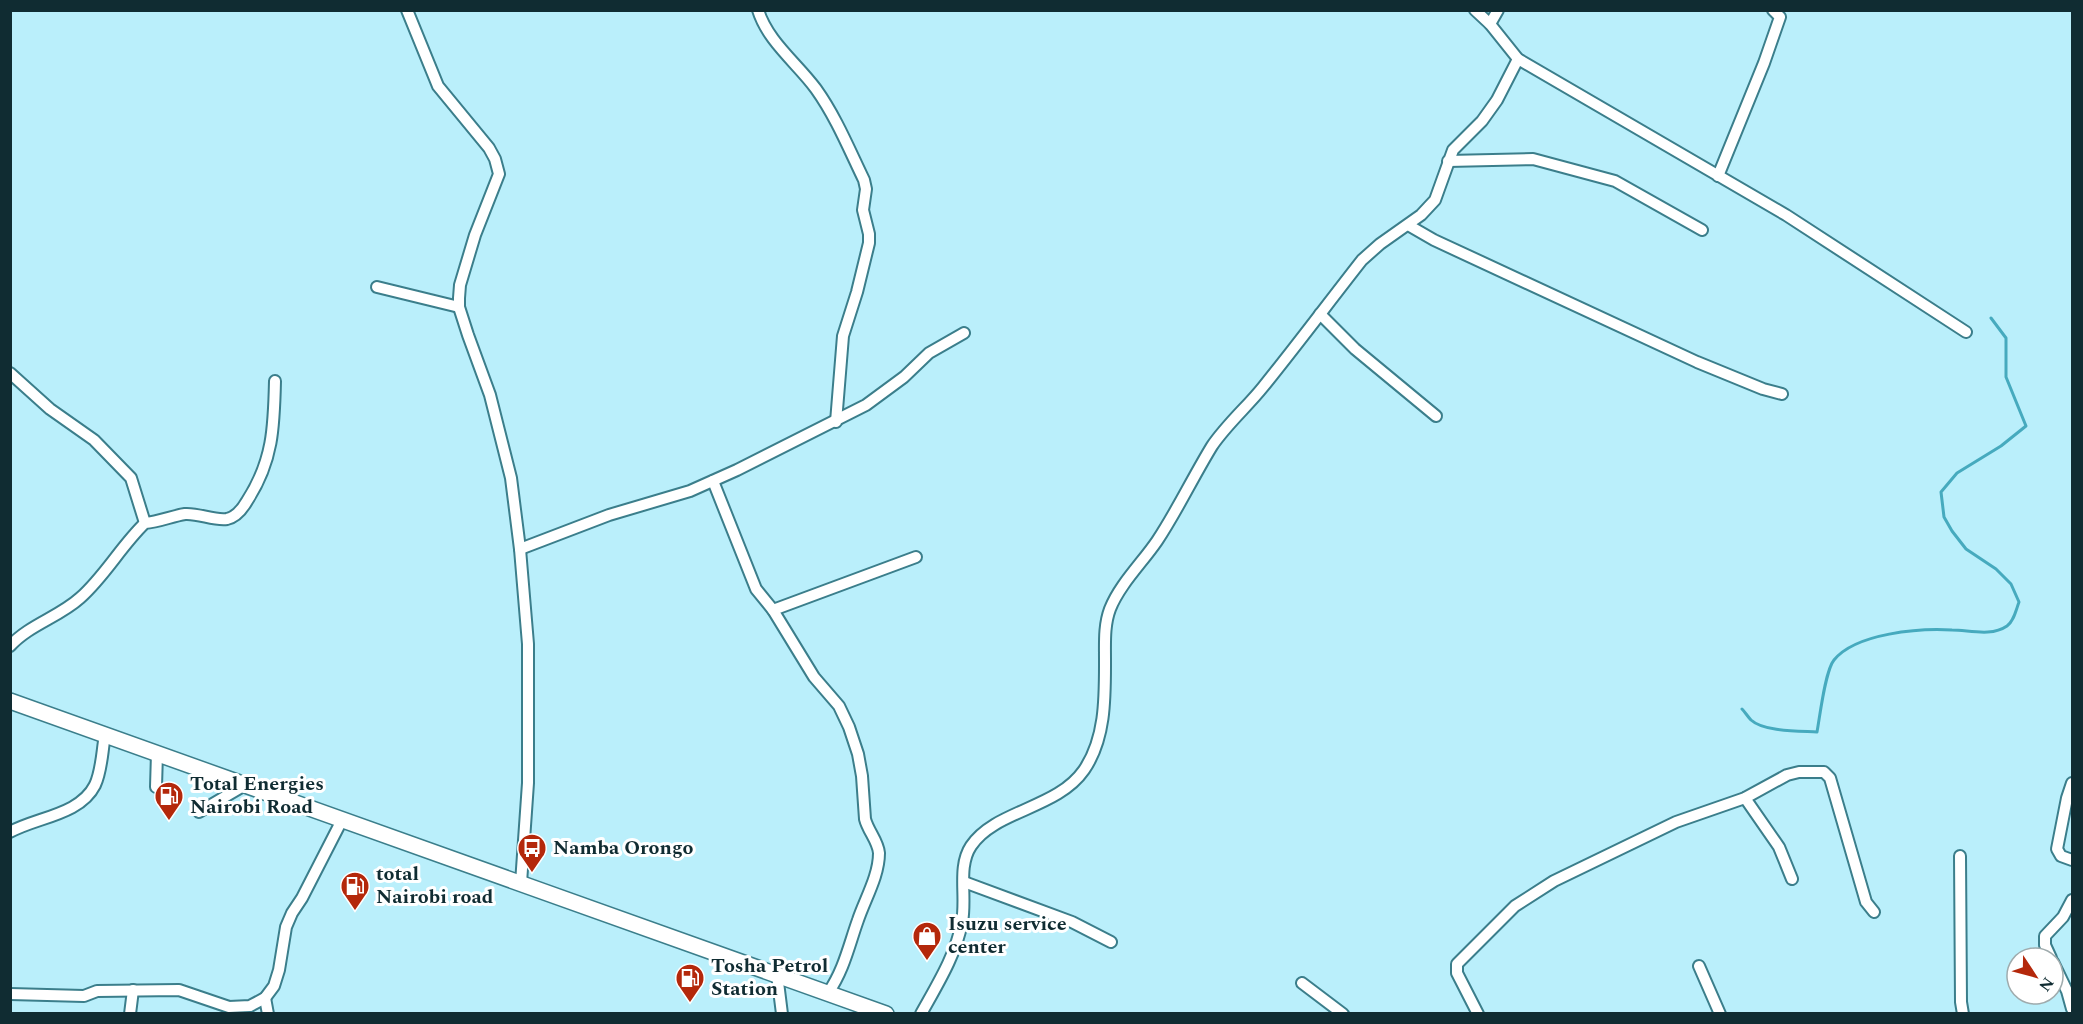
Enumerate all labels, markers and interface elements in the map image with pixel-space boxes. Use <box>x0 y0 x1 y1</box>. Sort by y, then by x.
place label: Total Energies Nairobi Road <box>190 769 324 822</box>
fuel station icon: Total Energies Nairobi Road <box>153 780 185 822</box>
bus stop icon: Namba Orongo <box>516 832 548 874</box>
place label: Namba Orongo <box>553 833 694 863</box>
place label: total Nairobi road <box>376 859 494 912</box>
fuel station icon: total Nairobi road <box>339 870 371 912</box>
place label: Isuzu service center <box>948 909 1067 962</box>
shop icon: Isuzu service center <box>911 920 943 962</box>
north arrow <box>2005 946 2065 1006</box>
place label: Tosha Petrol Station <box>711 951 828 1004</box>
fuel station icon: Tosha Petrol Station <box>674 962 706 1004</box>
text: N <box>2033 972 2060 997</box>

